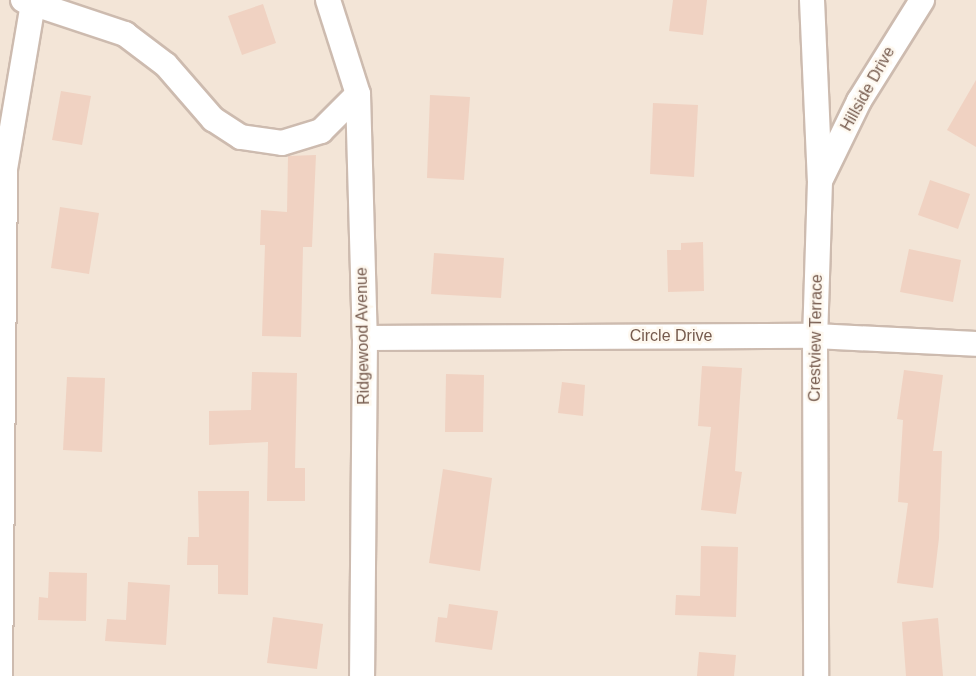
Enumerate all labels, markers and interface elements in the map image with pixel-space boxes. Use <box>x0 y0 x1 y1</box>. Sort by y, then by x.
street label: Hillside Drive <box>837 44 899 134</box>
street label: Ridgewood Avenue <box>352 267 374 405</box>
street label: Crestview Terrace <box>805 274 827 402</box>
street label: Circle Drive <box>630 326 712 346</box>

